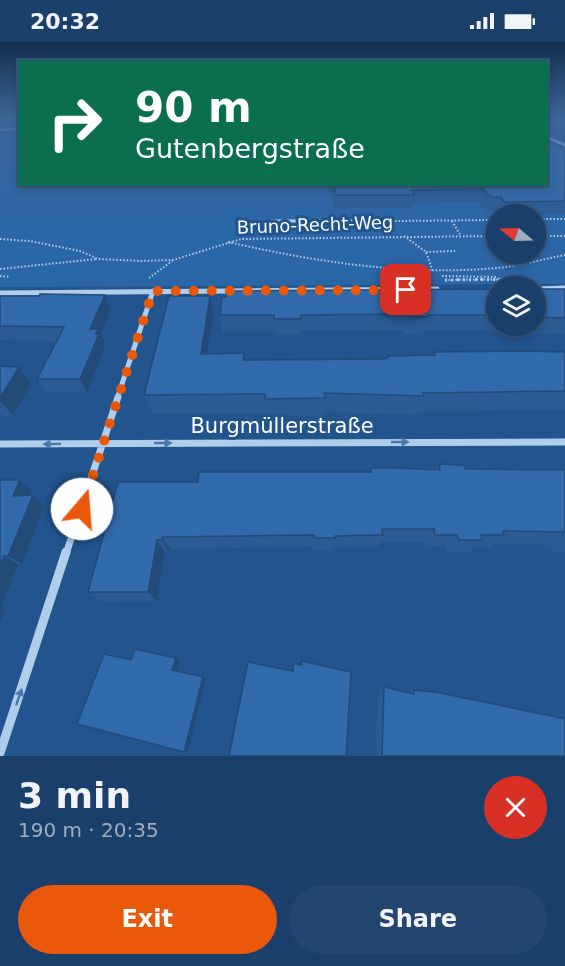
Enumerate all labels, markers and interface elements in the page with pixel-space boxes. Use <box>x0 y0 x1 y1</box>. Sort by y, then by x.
text: 20:32 <box>30 9 100 34</box>
text: 90 m <box>135 83 252 132</box>
icon: right <box>36 84 114 162</box>
text: Gutenbergstraße <box>135 133 365 164</box>
north arrow <box>486 204 546 264</box>
map controls <box>486 204 546 336</box>
street label: Bruno-Recht-Weg <box>236 211 394 238</box>
pin <box>380 264 431 315</box>
icon: arrive <box>389 273 422 306</box>
button: layers <box>486 276 546 336</box>
street label: Burgmüllerstraße <box>190 414 374 438</box>
one-way arrow <box>390 437 409 447</box>
one-way arrow <box>153 438 172 448</box>
one-way arrow <box>43 439 62 448</box>
position arrow <box>50 477 114 541</box>
one-way arrow <box>14 688 24 706</box>
text: 3 min <box>18 775 131 816</box>
button: close <box>484 776 547 839</box>
text: 190 m · 20:35 <box>18 818 159 842</box>
button: Exit <box>18 885 277 954</box>
button: Share <box>289 885 547 954</box>

